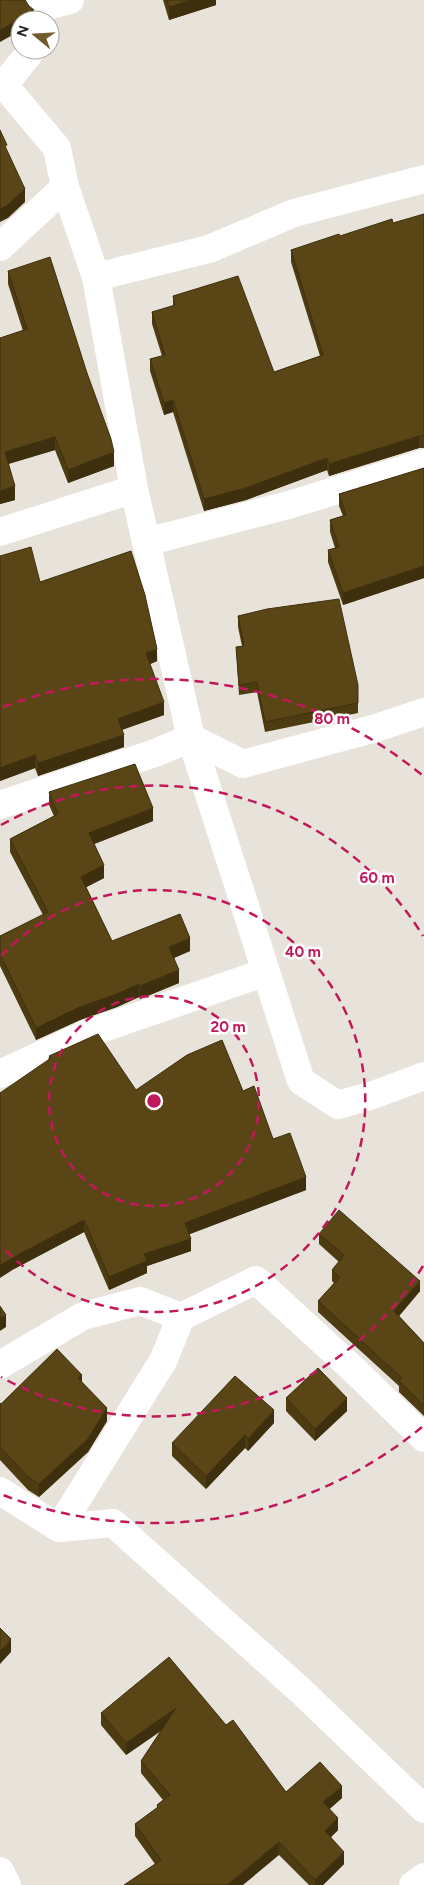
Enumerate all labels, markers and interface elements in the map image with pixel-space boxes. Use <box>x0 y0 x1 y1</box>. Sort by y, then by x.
north arrow <box>10 10 60 60</box>
text: N <box>13 23 33 39</box>
text: 80 m <box>314 710 350 728</box>
text: 60 m <box>359 869 395 887</box>
text: 40 m <box>285 943 321 961</box>
text: 20 m <box>210 1018 246 1036</box>
centre of rings <box>145 1092 163 1110</box>

